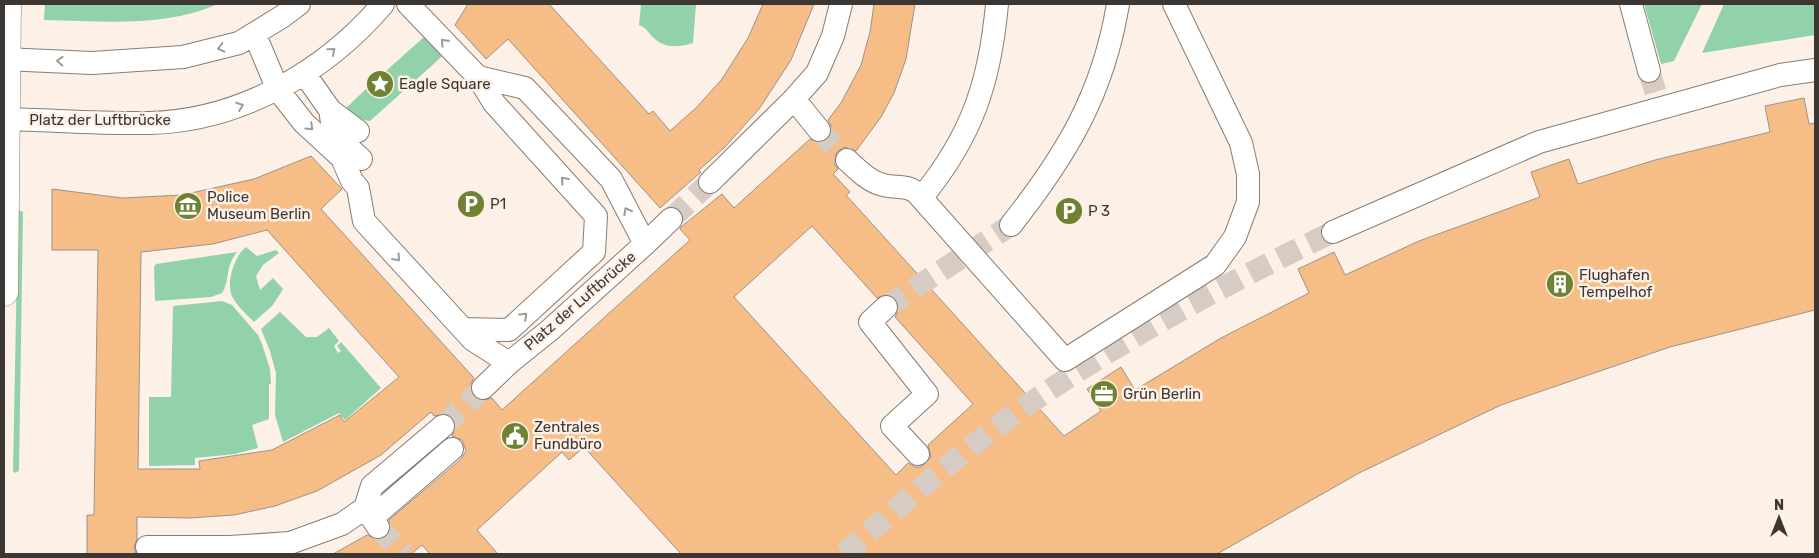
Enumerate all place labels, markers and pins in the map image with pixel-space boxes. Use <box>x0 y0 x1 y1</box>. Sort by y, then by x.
place icon: Eagle Square <box>365 69 395 99</box>
place label: Eagle Square <box>399 75 491 93</box>
place label: Police Museum Berlin <box>207 188 311 223</box>
parking icon: P1 <box>456 189 486 219</box>
museum icon: Police Museum Berlin <box>173 191 203 221</box>
place label: P1 <box>490 195 506 213</box>
parking icon: P 3 <box>1054 196 1084 226</box>
place label: P 3 <box>1088 202 1110 220</box>
place label: Flughafen Tempelhof <box>1579 266 1653 301</box>
building icon: Flughafen Tempelhof <box>1545 269 1575 299</box>
office icon: Grün Berlin <box>1089 379 1119 409</box>
place label: Grün Berlin <box>1123 385 1201 403</box>
place label: Zentrales Fundbüro <box>534 418 602 453</box>
public building icon: Zentrales Fundbüro <box>500 421 530 451</box>

